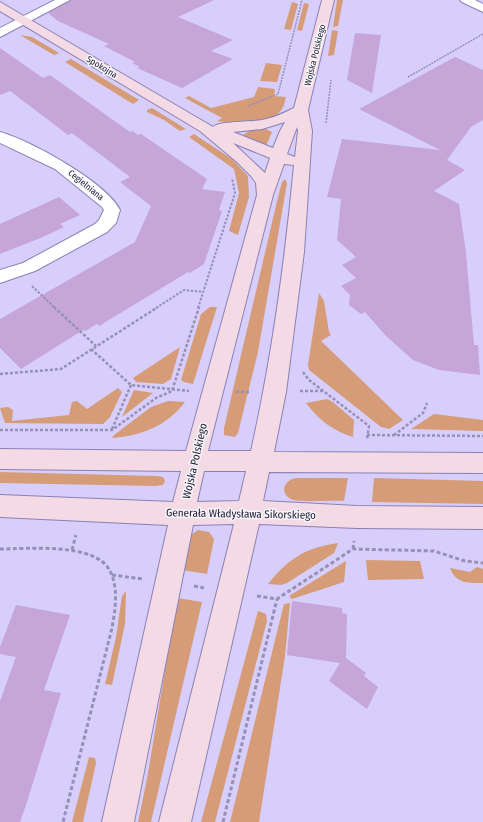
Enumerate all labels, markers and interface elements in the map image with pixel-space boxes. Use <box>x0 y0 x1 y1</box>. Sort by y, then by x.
street label: Wojska Polskiego <box>303 23 328 87</box>
street label: Spokojna <box>85 54 120 80</box>
street label: Cegielniana <box>66 168 106 203</box>
street label: Wojska Polskiego <box>180 422 210 500</box>
street label: Generała Władysława Sikorskiego <box>166 506 316 522</box>

